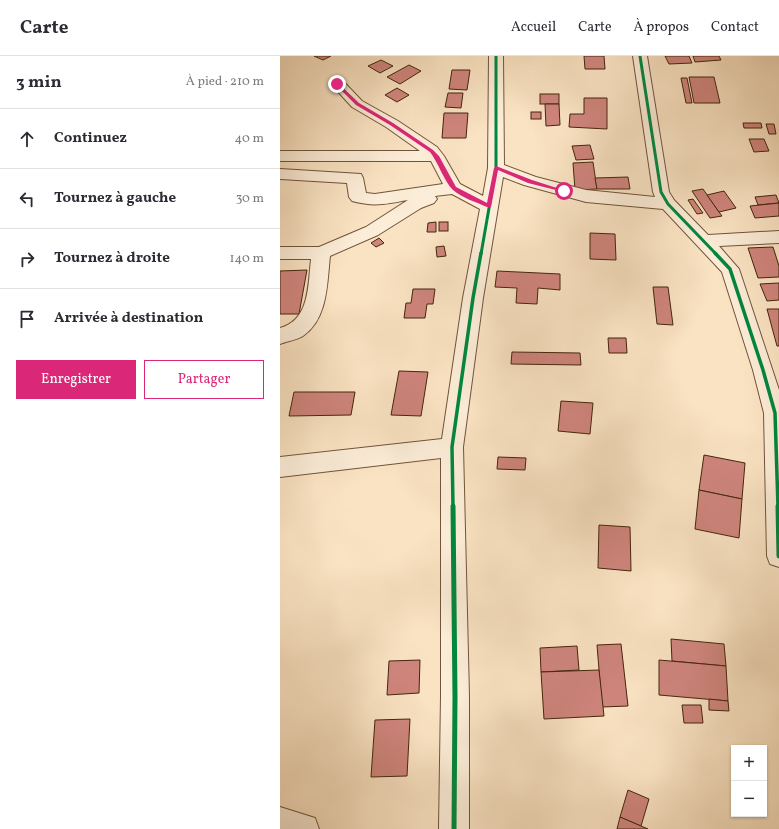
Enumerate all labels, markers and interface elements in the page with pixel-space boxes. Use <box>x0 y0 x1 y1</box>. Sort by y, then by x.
text: Carte <box>20 15 68 41</box>
text: Accueil <box>511 18 556 37</box>
text: Carte <box>578 18 612 37</box>
text: À propos <box>634 18 689 37</box>
text: Contact <box>711 18 759 37</box>
text: 3 min <box>16 71 62 94</box>
text: À pied · 210 m <box>186 73 264 91</box>
route end <box>328 75 346 93</box>
icon: ahead <box>16 128 38 150</box>
text: Continuez <box>54 128 127 149</box>
text: 40 m <box>235 130 264 148</box>
route start <box>555 182 573 200</box>
icon: left <box>16 188 38 210</box>
text: Tournez à gauche <box>54 188 176 209</box>
text: 30 m <box>236 190 264 208</box>
icon: right <box>16 248 38 270</box>
text: Tournez à droite <box>54 248 170 269</box>
text: 140 m <box>230 250 264 268</box>
icon: arrive <box>16 308 38 330</box>
text: Arrivée à destination <box>54 308 203 329</box>
button: Enregistrer <box>16 360 136 399</box>
button: Partager <box>144 360 264 399</box>
map controls <box>731 745 767 817</box>
button: + <box>731 745 767 781</box>
button: − <box>731 781 767 817</box>

